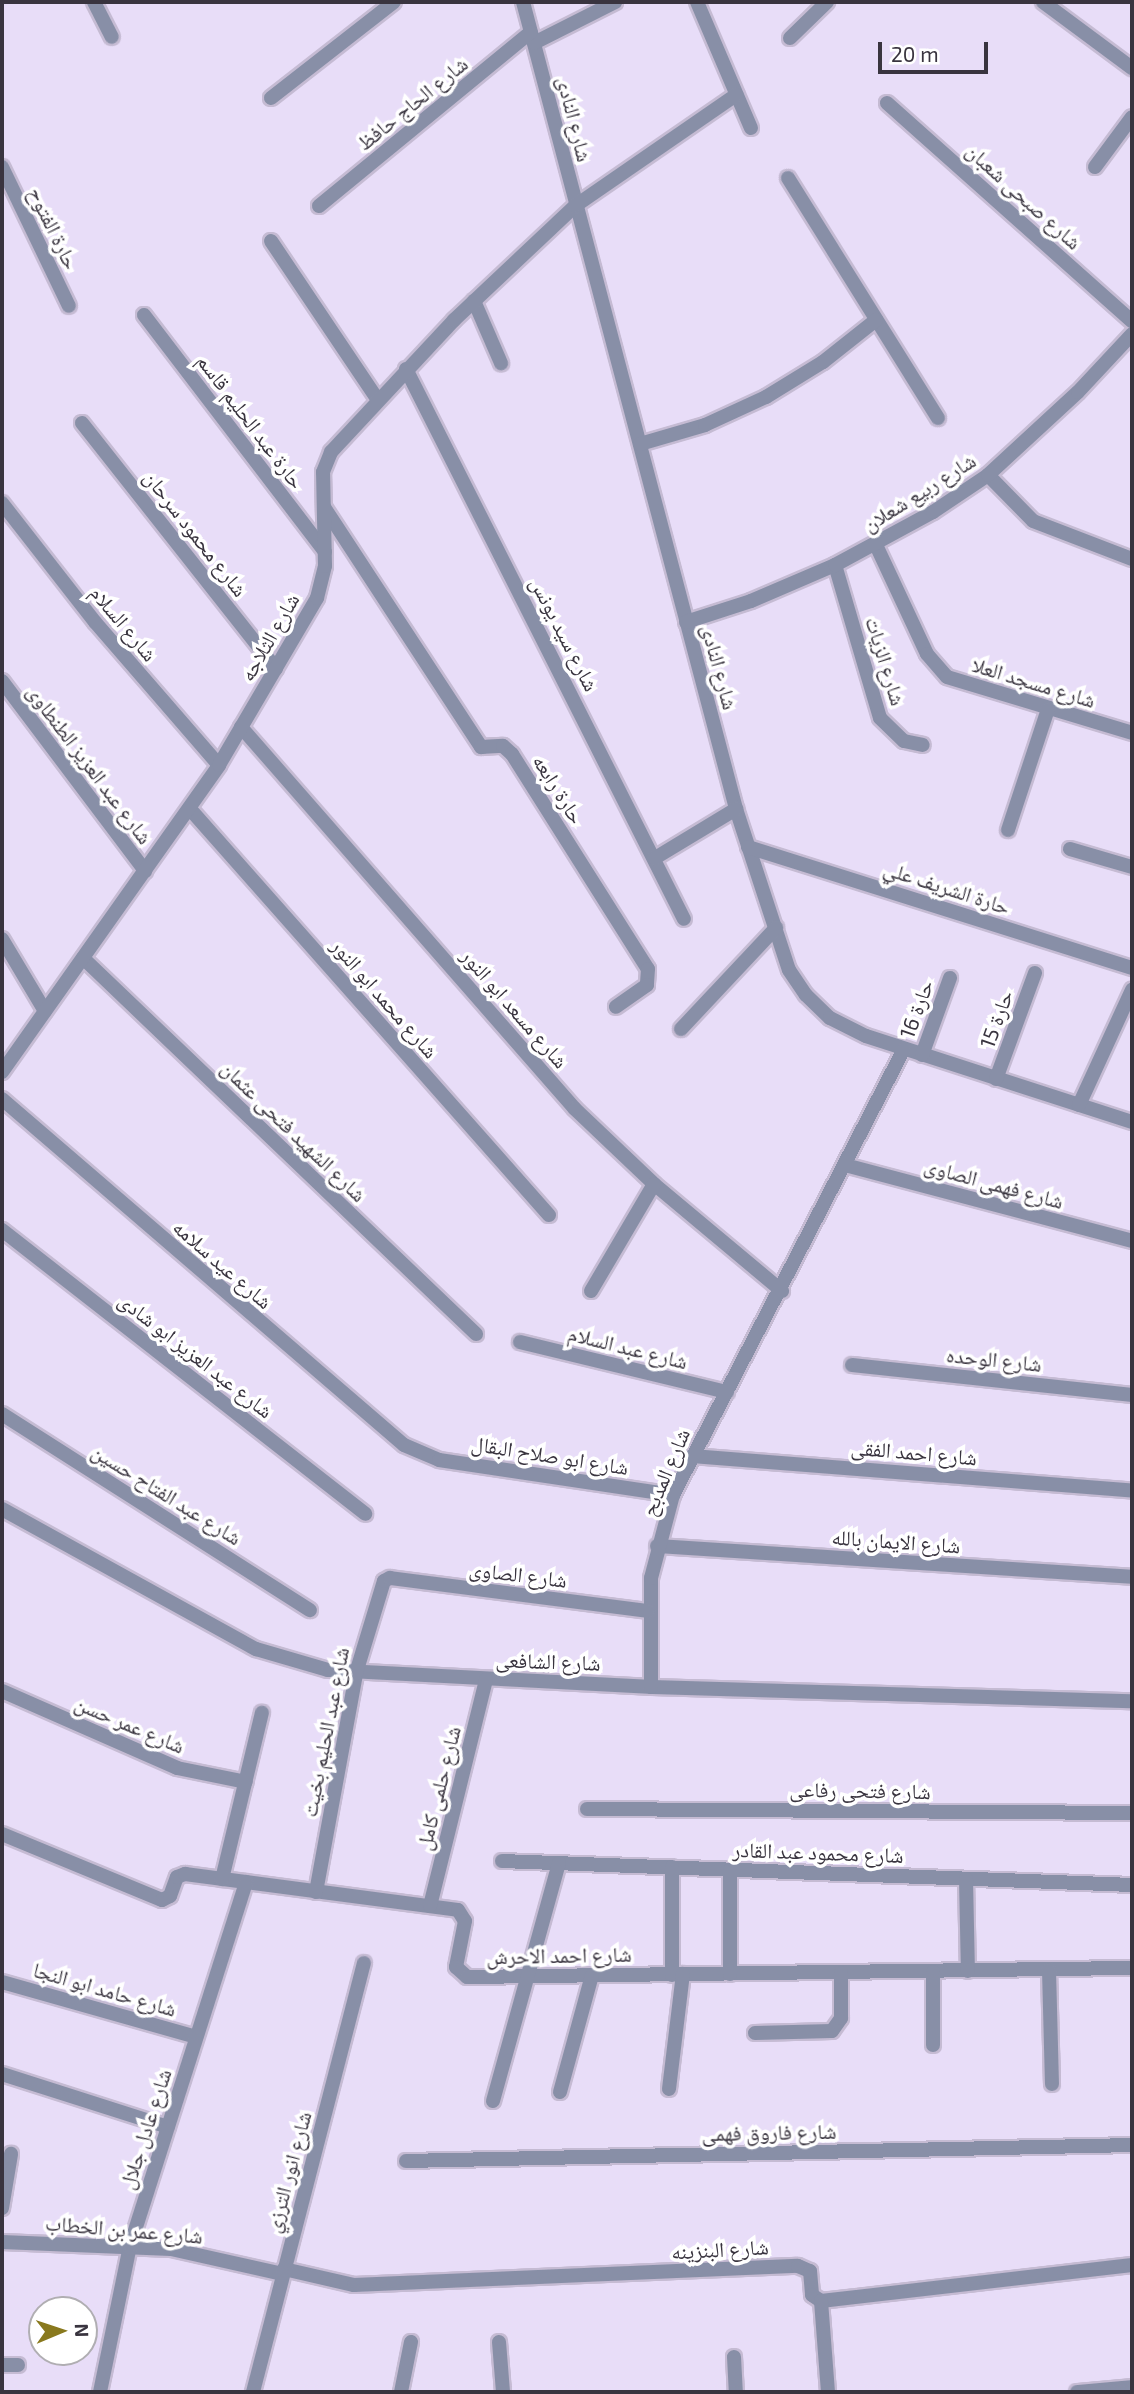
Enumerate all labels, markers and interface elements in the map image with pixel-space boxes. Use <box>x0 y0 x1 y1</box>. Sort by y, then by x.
scale bar <box>882 28 992 72</box>
text: 20 m <box>891 41 939 66</box>
street label: شارع الحاج حافظ <box>352 51 472 155</box>
street label: شارع النادى <box>552 74 598 164</box>
street label: شارع صبحى شعبان <box>961 138 1087 254</box>
street label: حارة الفتوح <box>23 183 85 273</box>
street label: حارة عبد الحليم قاسم <box>192 349 310 493</box>
street label: شارع ربيع شعلان <box>858 447 980 537</box>
street label: شارع محمود سرحان <box>139 465 253 601</box>
street label: شارع سيد يونس <box>525 573 605 695</box>
street label: شارع السلام <box>85 580 163 666</box>
street label: شارع الثلاجه <box>234 589 304 685</box>
street label: شارع الزيات <box>861 614 911 708</box>
street label: شارع النادى <box>697 622 743 712</box>
street label: شارع مسجد العلا <box>969 651 1099 713</box>
street label: شارع عبد العزيز الطنطاوى <box>22 679 158 849</box>
street label: حارة رابعه <box>528 750 590 828</box>
street label: حارة الشريف علي <box>881 855 1013 919</box>
street label: شارع محمد ابو النور <box>326 933 444 1063</box>
street label: شارع مسعد ابو النور <box>456 943 574 1073</box>
street label: حارة 16 <box>894 976 938 1042</box>
street label: حارة 15 <box>974 987 1018 1051</box>
street label: شارع الشهيد فتحى عثمان <box>216 1055 372 1207</box>
street label: شارع فهمى الصاوى <box>922 1152 1066 1214</box>
street label: شارع عيد سلامه <box>168 1214 278 1314</box>
street label: شارع عبد العزيز ابو شادى <box>114 1287 278 1423</box>
street label: شارع عبد السلام <box>566 1320 690 1374</box>
street label: شارع الوحده <box>945 1341 1043 1377</box>
street label: شارع المدبح <box>635 1425 695 1519</box>
street label: شارع ابو صلاح البقال <box>470 1430 630 1480</box>
street label: شارع احمد الفقى <box>850 1434 978 1470</box>
street label: شارع عبد الفتاح حسين <box>88 1438 246 1550</box>
street label: شارع الايمان بالله <box>831 1524 961 1558</box>
street label: شارع الصاوى <box>468 1555 568 1593</box>
street label: شارع عبد الحليم بخيت <box>296 1645 354 1819</box>
street label: شارع الشافعى <box>495 1647 601 1675</box>
street label: شارع عمر حسن <box>71 1690 189 1758</box>
street label: شارع حلمى كامل <box>410 1723 466 1853</box>
street label: شارع فتحى رفاعى <box>789 1776 931 1804</box>
street label: شارع محمود عبد القادر <box>732 1836 904 1868</box>
street label: شارع احمد الاحرش <box>486 1941 632 1969</box>
street label: شارع حامد ابو النجا <box>31 1957 179 2021</box>
street label: شارع عادل جلال <box>114 2066 176 2192</box>
street label: شارع انور الترزي <box>260 2109 316 2235</box>
street label: شارع فاروق فهمى <box>701 2118 837 2146</box>
street label: شارع عمر بن الخطاب <box>44 2210 204 2248</box>
street label: شارع البنزينه <box>671 2234 769 2264</box>
north arrow <box>28 2296 98 2366</box>
text: N <box>71 2323 94 2338</box>

